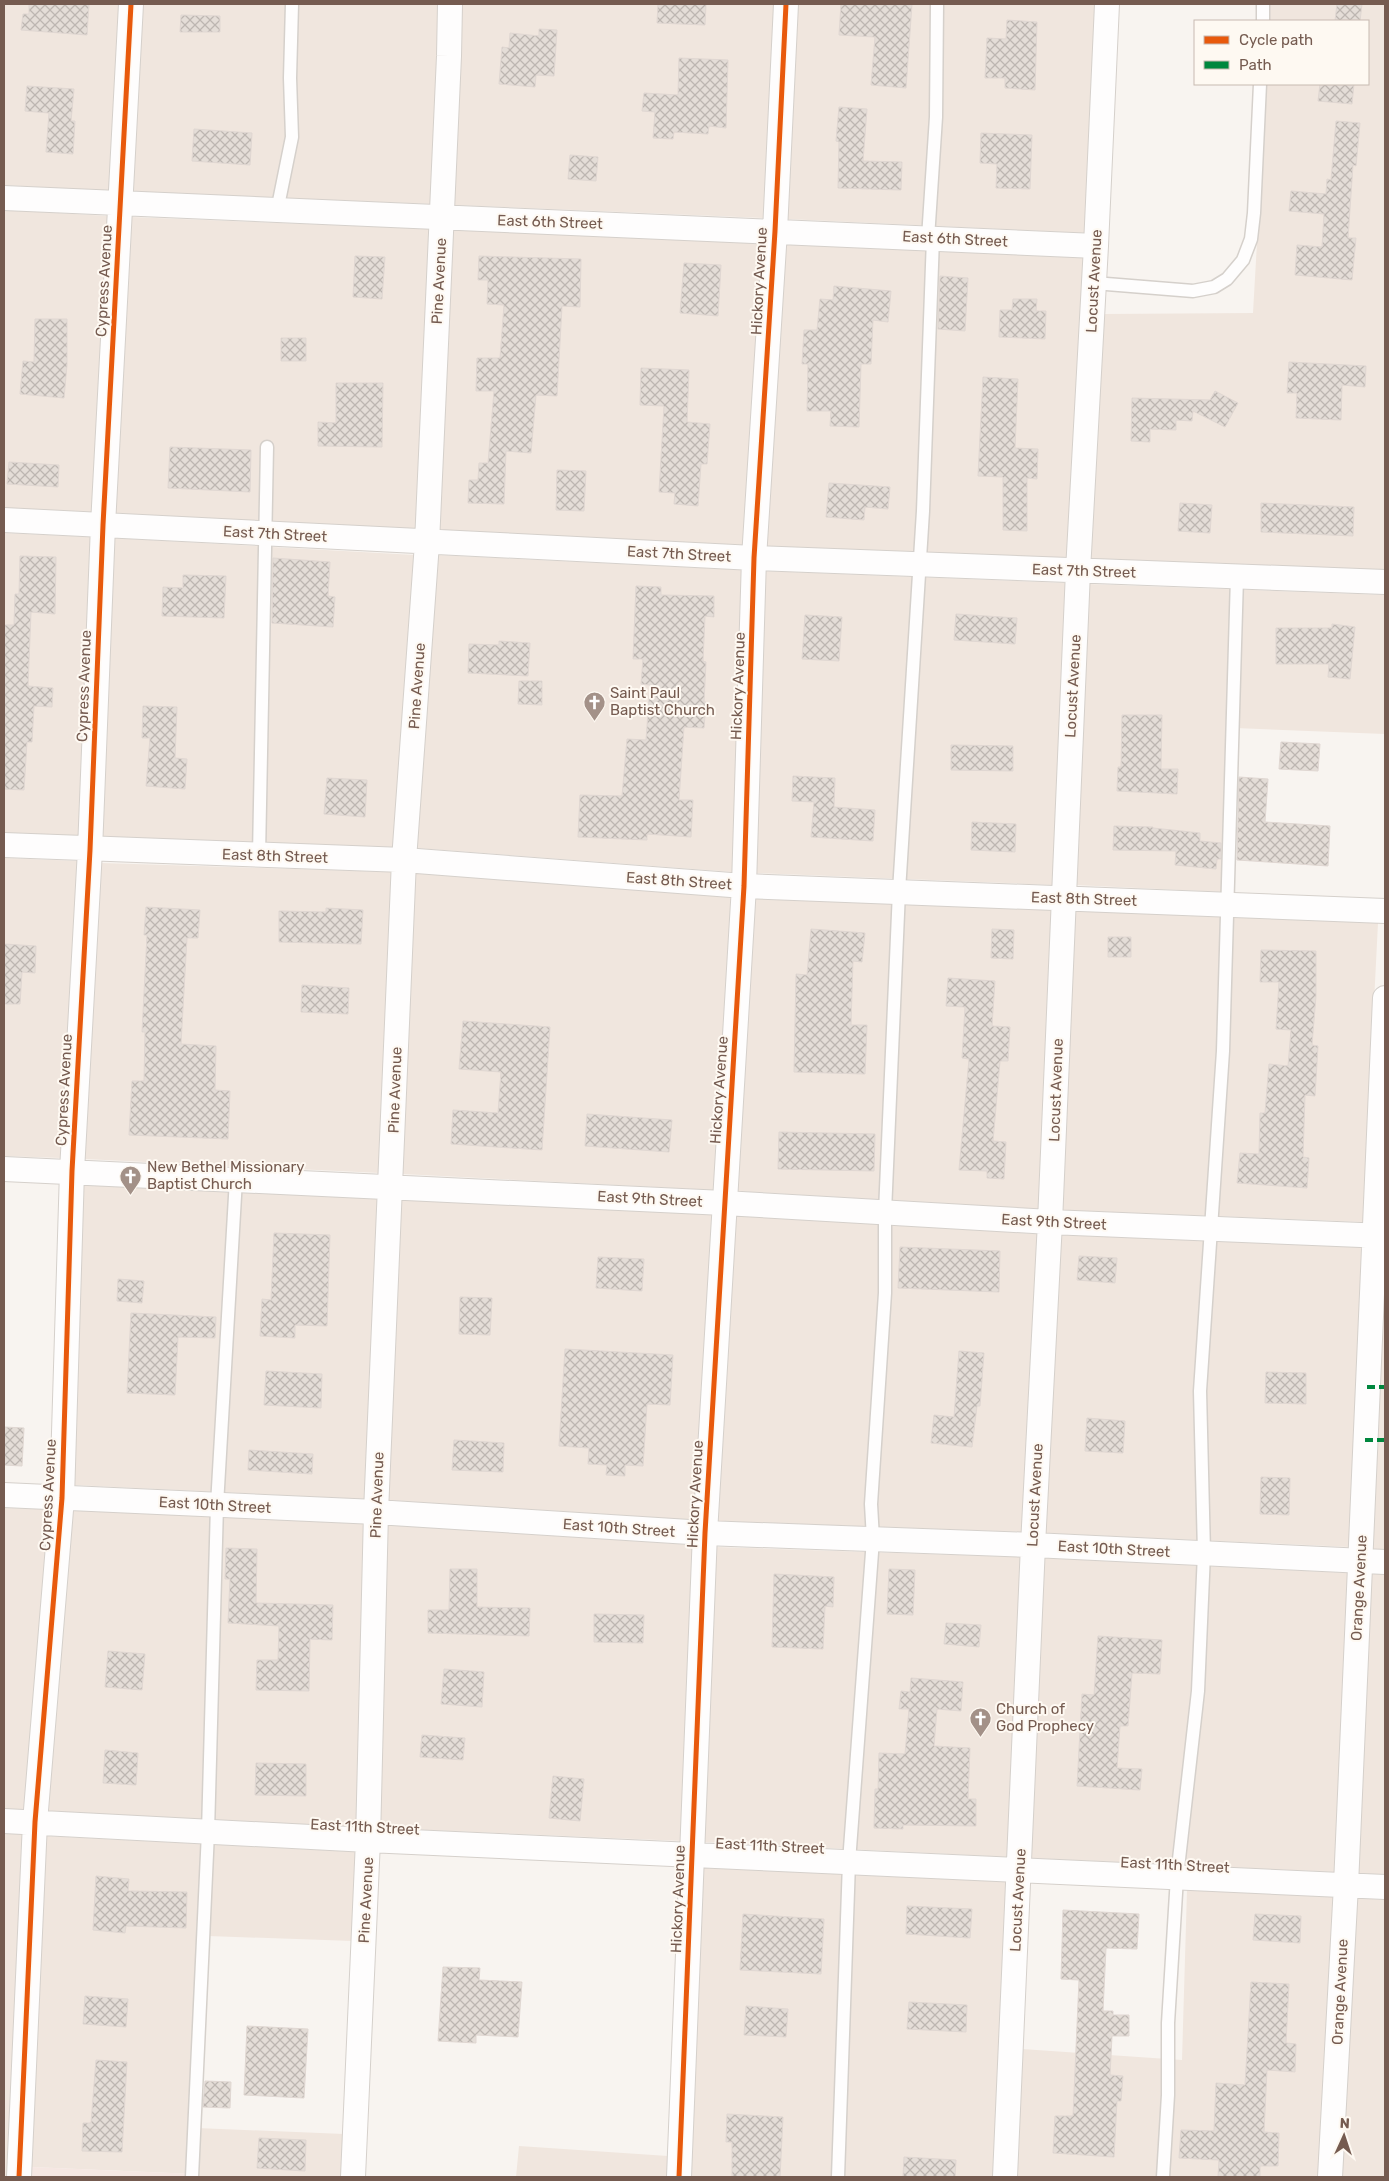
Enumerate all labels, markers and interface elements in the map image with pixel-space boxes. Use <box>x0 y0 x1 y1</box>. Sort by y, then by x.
legend <box>1194 20 1369 85</box>
text: Cycle path <box>1239 31 1313 49</box>
text: Path <box>1239 56 1272 74</box>
street label: East 6th Street <box>497 211 603 233</box>
street label: Cypress Avenue <box>92 224 116 338</box>
street label: Hickory Avenue <box>747 227 771 335</box>
street label: East 6th Street <box>902 227 1008 251</box>
street label: Locust Avenue <box>1082 229 1106 333</box>
street label: Pine Avenue <box>428 237 450 325</box>
street label: East 7th Street <box>222 522 328 546</box>
street label: East 7th Street <box>626 542 732 566</box>
street label: East 7th Street <box>1032 560 1137 582</box>
street label: Cypress Avenue <box>73 630 95 742</box>
street label: Hickory Avenue <box>727 632 749 740</box>
street label: Locust Avenue <box>1061 634 1085 738</box>
street label: Pine Avenue <box>405 642 429 730</box>
place label: Saint Paul Baptist Church <box>610 684 715 719</box>
church icon: Saint Paul Baptist Church <box>582 690 606 721</box>
street label: East 8th Street <box>222 845 328 867</box>
street label: East 8th Street <box>625 868 733 894</box>
street label: East 8th Street <box>1031 888 1137 910</box>
street label: Cypress Avenue <box>52 1033 76 1147</box>
street label: Hickory Avenue <box>706 1035 732 1145</box>
street label: Locust Avenue <box>1045 1038 1067 1142</box>
street label: Pine Avenue <box>384 1046 406 1134</box>
place label: New Bethel Missionary Baptist Church <box>147 1158 305 1193</box>
church icon: New Bethel Missionary Baptist Church <box>119 1164 143 1195</box>
street label: East 9th Street <box>597 1187 703 1211</box>
street label: East 9th Street <box>1001 1210 1107 1234</box>
street label: Cypress Avenue <box>36 1438 60 1552</box>
street label: Hickory Avenue <box>683 1440 707 1548</box>
street label: Locust Avenue <box>1023 1443 1047 1547</box>
street label: Pine Avenue <box>366 1451 388 1539</box>
street label: East 10th Street <box>158 1493 272 1517</box>
street label: East 10th Street <box>562 1515 676 1541</box>
street label: Orange Avenue <box>1347 1534 1371 1642</box>
street label: East 10th Street <box>1057 1537 1171 1561</box>
place label: Church of God Prophecy <box>996 1700 1094 1735</box>
church icon: Church of God Prophecy <box>968 1706 992 1737</box>
street label: East 11th Street <box>310 1815 420 1839</box>
street label: East 11th Street <box>715 1834 825 1858</box>
street label: Hickory Avenue <box>667 1845 689 1953</box>
street label: Locust Avenue <box>1006 1848 1030 1952</box>
street label: East 11th Street <box>1120 1853 1230 1877</box>
street label: Pine Avenue <box>355 1856 377 1944</box>
street label: Orange Avenue <box>1328 1938 1352 2046</box>
north arrow <box>1319 2111 1369 2161</box>
text: N <box>1339 2115 1350 2132</box>

